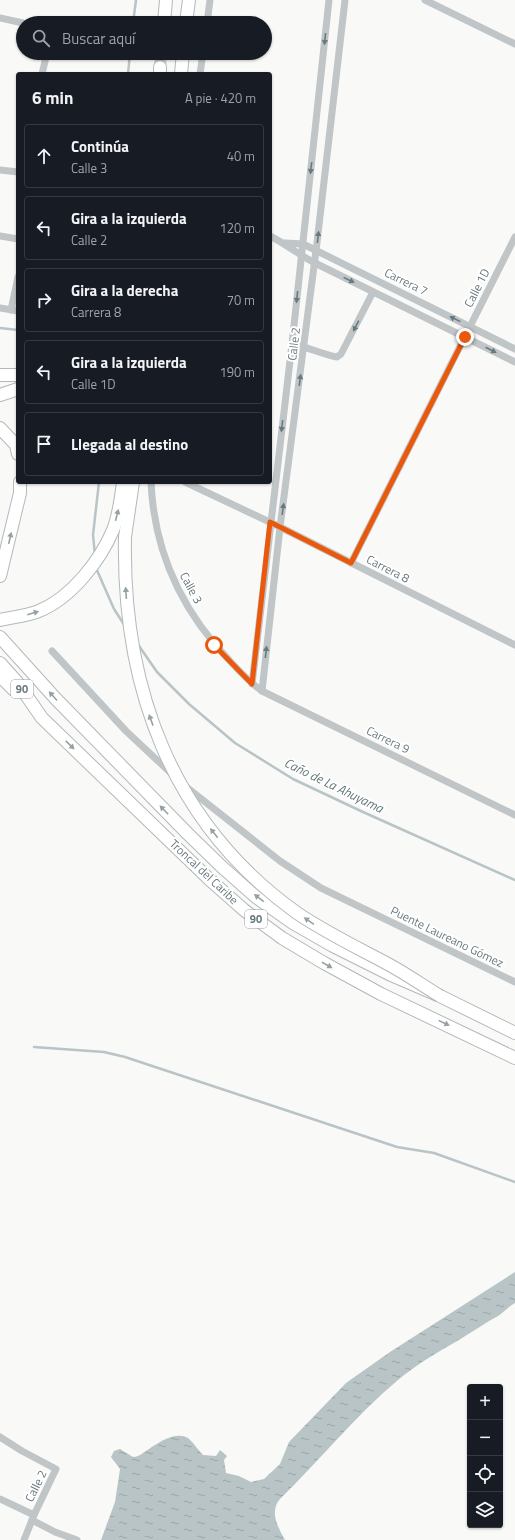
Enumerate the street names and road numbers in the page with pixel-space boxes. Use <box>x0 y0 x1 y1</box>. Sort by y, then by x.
street label: Carrera 7 <box>381 263 431 300</box>
street label: Calle 1D <box>459 265 494 310</box>
street label: Calle 2 <box>282 326 305 362</box>
street label: Carrera 8 <box>363 550 413 588</box>
street label: Calle 3 <box>175 569 208 607</box>
road number: 90 <box>11 680 33 698</box>
street label: Carrera 9 <box>363 721 413 758</box>
street label: Troncal del Caribe <box>166 835 243 909</box>
street label: Puente Laureano Gómez <box>387 901 507 972</box>
road number: 90 <box>245 910 267 928</box>
street label: Calle 2 <box>20 1467 51 1505</box>

